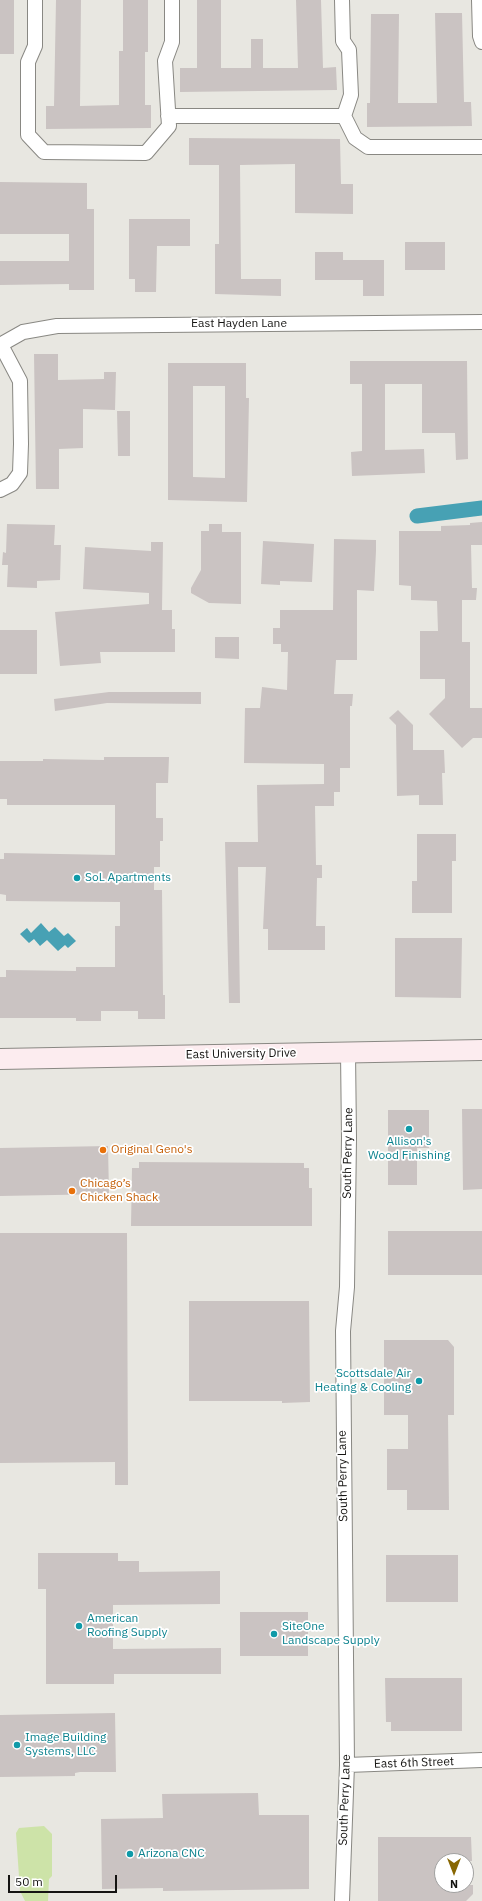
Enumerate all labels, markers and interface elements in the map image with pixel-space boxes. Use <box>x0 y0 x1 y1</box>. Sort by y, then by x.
street label: East Hayden Lane <box>191 317 287 331</box>
place label: SoL Apartments <box>85 871 171 885</box>
marker: SoL Apartments <box>72 873 82 883</box>
street label: East University Drive <box>186 1046 296 1062</box>
street label: South Perry Lane <box>340 1107 356 1199</box>
marker: Allison's Wood Finishing <box>404 1124 414 1134</box>
place label: Allison's Wood Finishing <box>368 1135 450 1163</box>
place label: Original Geno's <box>111 1143 193 1157</box>
marker: Original Geno's <box>98 1145 108 1155</box>
place label: Chicago’s Chicken Shack <box>80 1177 158 1205</box>
marker: Chicago’s Chicken Shack <box>67 1186 77 1196</box>
place label: Scottsdale Air Heating & Cooling <box>315 1367 411 1395</box>
marker: Scottsdale Air Heating & Cooling <box>414 1376 424 1386</box>
street label: South Perry Lane <box>335 1430 351 1522</box>
place label: American Roofing Supply <box>87 1612 167 1640</box>
place label: SiteOne Landscape Supply <box>282 1620 380 1648</box>
marker: American Roofing Supply <box>74 1621 84 1631</box>
marker: SiteOne Landscape Supply <box>269 1629 279 1639</box>
place label: Image Building Systems, LLC <box>25 1731 106 1759</box>
marker: Image Building Systems, LLC <box>12 1740 22 1750</box>
street label: South Perry Lane <box>336 1754 354 1846</box>
street label: East 6th Street <box>374 1754 454 1772</box>
place label: Arizona CNC <box>138 1847 205 1861</box>
marker: Arizona CNC <box>125 1849 135 1859</box>
north arrow <box>434 1853 474 1893</box>
scale bar <box>10 1867 119 1893</box>
text: 50 m <box>15 1874 43 1889</box>
text: N <box>450 1877 458 1891</box>

